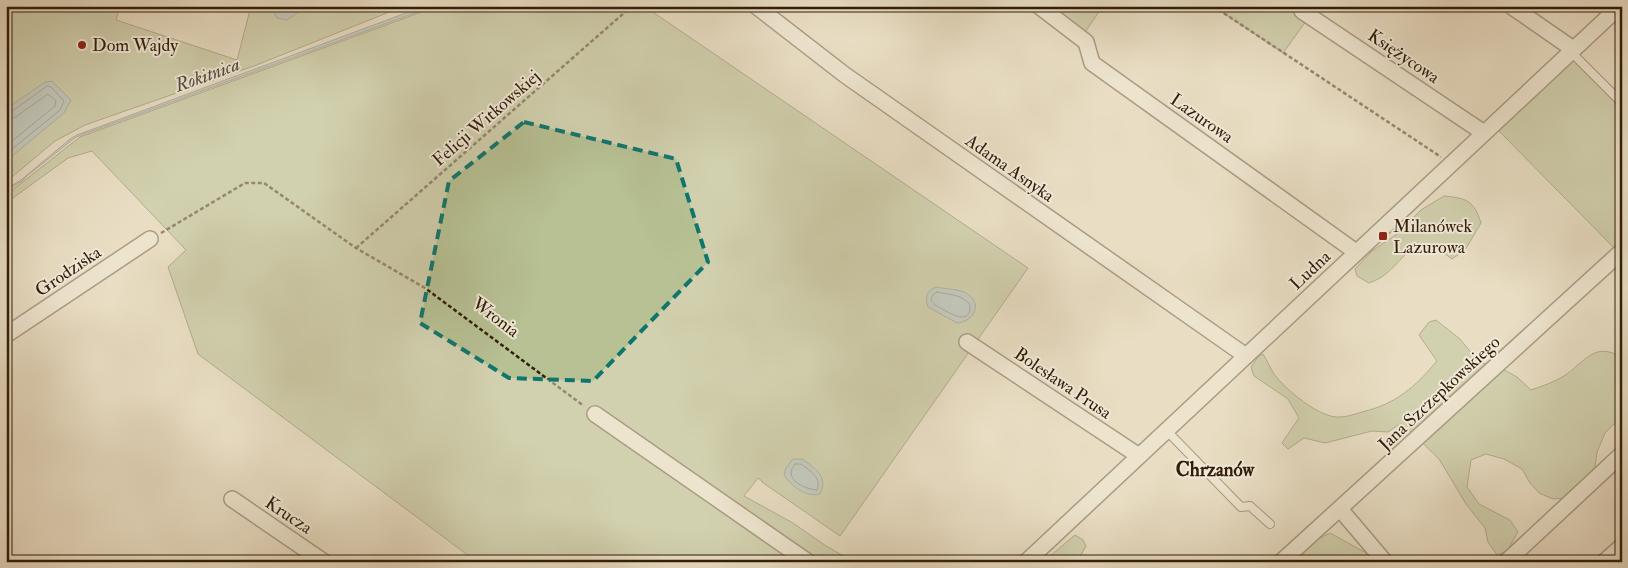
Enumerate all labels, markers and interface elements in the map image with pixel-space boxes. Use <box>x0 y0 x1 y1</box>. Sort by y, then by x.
street label: Księżycowa <box>1363 24 1445 89</box>
place label: Dom Wajdy <box>92 34 179 57</box>
marker: Dom Wajdy <box>76 39 88 51</box>
water label: Rokitnica <box>171 52 243 98</box>
street label: Felicji Witkowskiej <box>428 65 545 172</box>
street label: Lazurowa <box>1166 88 1238 149</box>
street label: Adama Asnyka <box>960 129 1059 208</box>
place label: Milanówek Lazurowa <box>1393 215 1473 259</box>
marker: Milanówek Lazurowa <box>1377 230 1389 242</box>
street label: Grodziska <box>31 241 106 302</box>
street label: Ludna <box>1285 245 1336 295</box>
street label: Wronia <box>467 291 524 343</box>
street label: Jana Szczepkowskiego <box>1373 331 1505 457</box>
street label: Bolesława Prusa <box>1010 342 1116 425</box>
district label: Chrzanów <box>1176 458 1256 482</box>
street label: Krucza <box>261 491 317 540</box>

